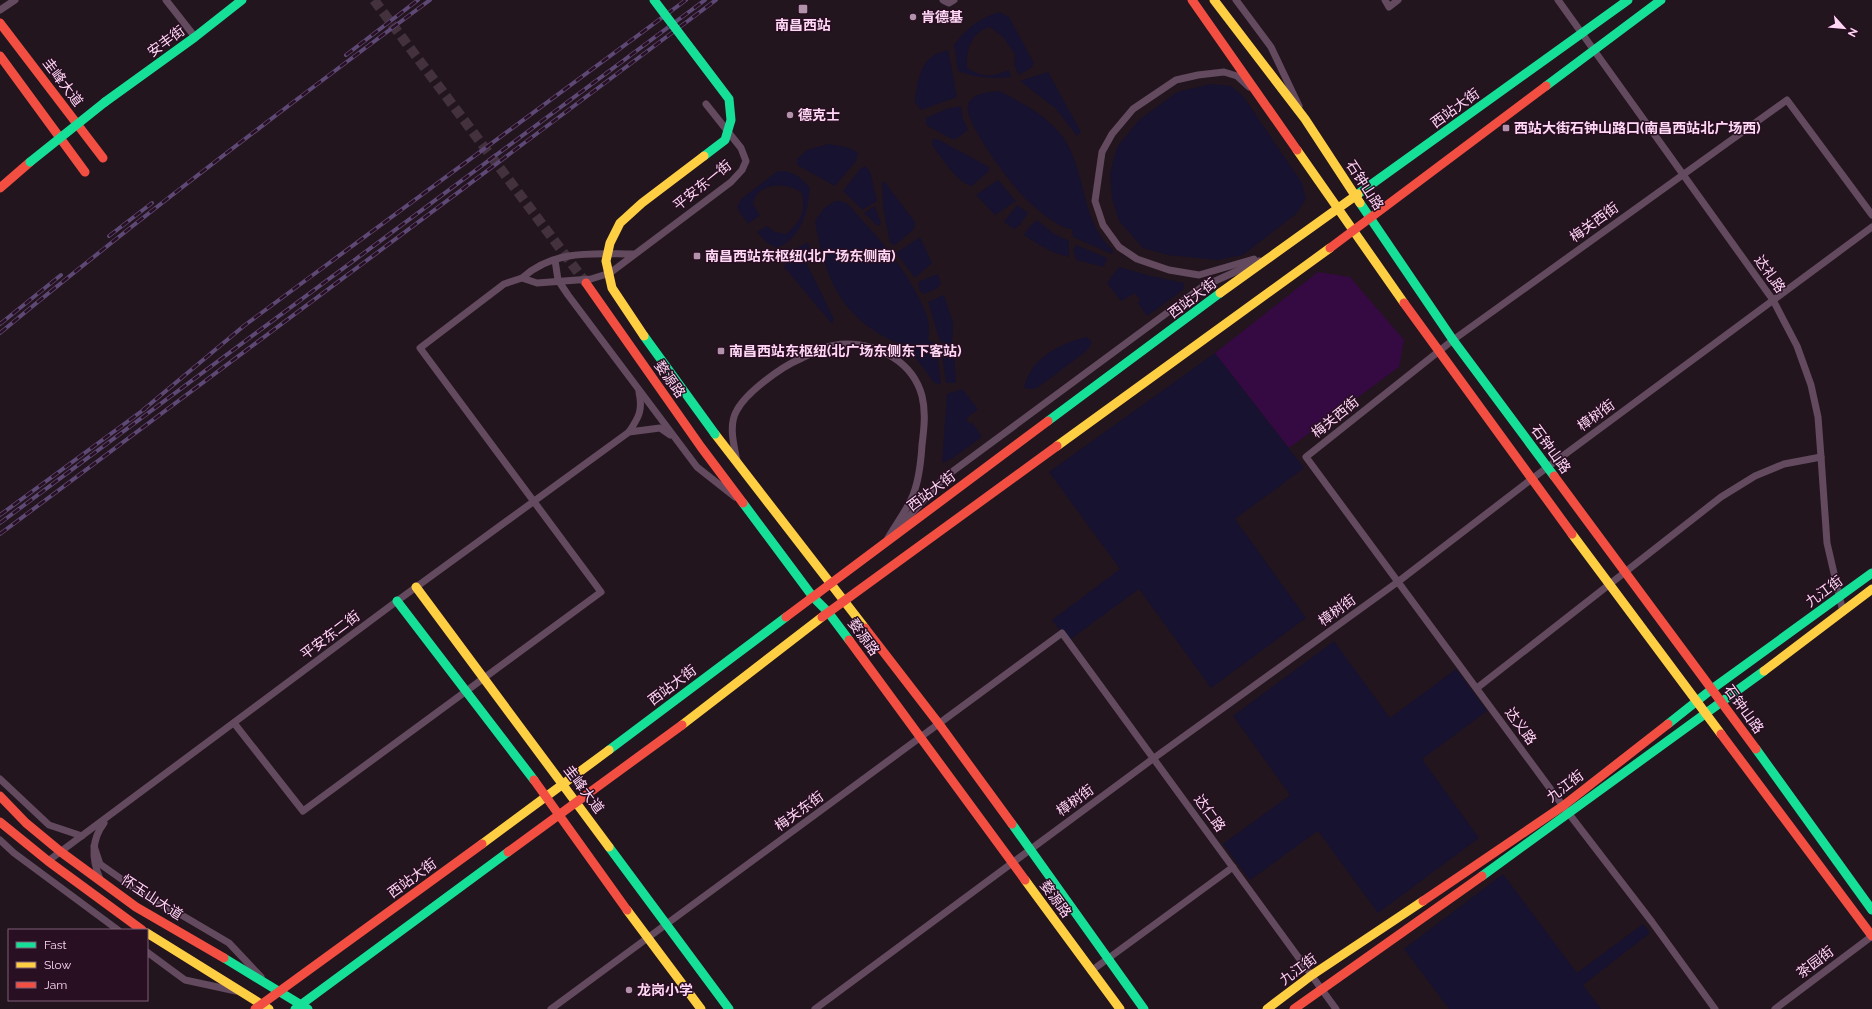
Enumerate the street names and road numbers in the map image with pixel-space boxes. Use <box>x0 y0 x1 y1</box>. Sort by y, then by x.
street label: 安丰街 <box>144 22 188 60</box>
street label: 圭峰大道 <box>40 55 86 109</box>
street label: 西站大街 <box>1428 85 1482 131</box>
street label: 平安东一街 <box>670 157 734 213</box>
street label: 石钟山路 <box>1343 157 1387 213</box>
street label: 梅关西街 <box>1567 199 1621 245</box>
street label: 达礼路 <box>1751 252 1789 296</box>
street label: 西站大街 <box>1165 275 1219 321</box>
street label: 婺源路 <box>651 357 689 401</box>
street label: 梅关西街 <box>1308 393 1362 441</box>
street label: 樟树街 <box>1574 396 1618 434</box>
street label: 石钟山路 <box>1528 422 1574 476</box>
street label: 西站大街 <box>904 468 958 514</box>
street label: 九江街 <box>1802 572 1846 610</box>
street label: 樟树街 <box>1315 591 1359 629</box>
street label: 平安东二街 <box>297 608 363 662</box>
street label: 婺源路 <box>845 615 883 659</box>
street label: 西站大街 <box>645 662 699 708</box>
street label: 石钟山路 <box>1721 682 1767 736</box>
street label: 达义路 <box>1502 704 1540 748</box>
street label: 圭峰大道 <box>561 762 607 816</box>
street label: 九江街 <box>1543 767 1587 805</box>
street label: 樟树街 <box>1053 781 1097 819</box>
street label: 梅关东街 <box>772 788 826 834</box>
street label: 达仁路 <box>1191 791 1229 835</box>
street label: 西站大街 <box>385 855 439 901</box>
street label: 怀玉山大道 <box>118 871 186 923</box>
street label: 婺源路 <box>1037 877 1075 921</box>
street label: 茶园街 <box>1793 943 1837 981</box>
street label: 九江街 <box>1276 950 1320 988</box>

